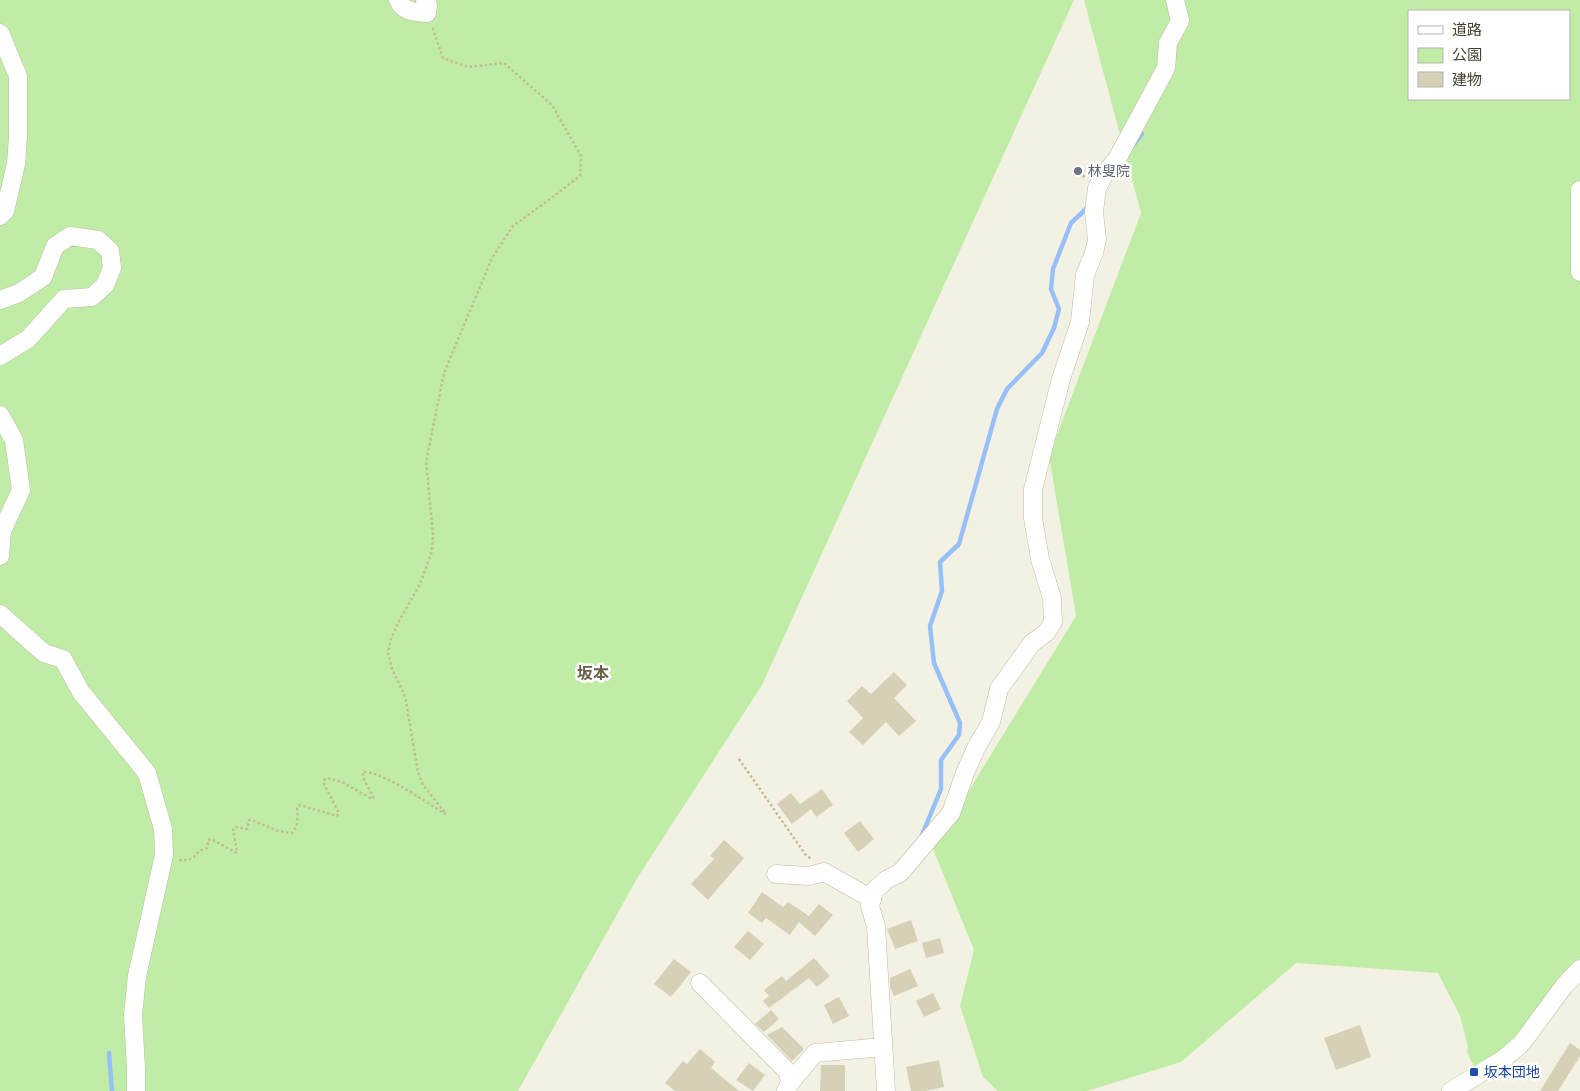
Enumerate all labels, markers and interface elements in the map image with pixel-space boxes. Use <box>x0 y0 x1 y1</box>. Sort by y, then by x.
legend <box>1408 10 1570 100</box>
text: 道路 <box>1452 22 1482 41</box>
text: 公園 <box>1452 47 1482 66</box>
text: 建物 <box>1452 72 1482 91</box>
place label: 林叟院 <box>1088 164 1130 181</box>
marker: 林叟院 <box>1072 165 1084 177</box>
district label: 坂本 <box>577 665 609 685</box>
place label: 坂本団地 <box>1484 1065 1540 1082</box>
marker: 坂本団地 <box>1468 1066 1480 1078</box>

